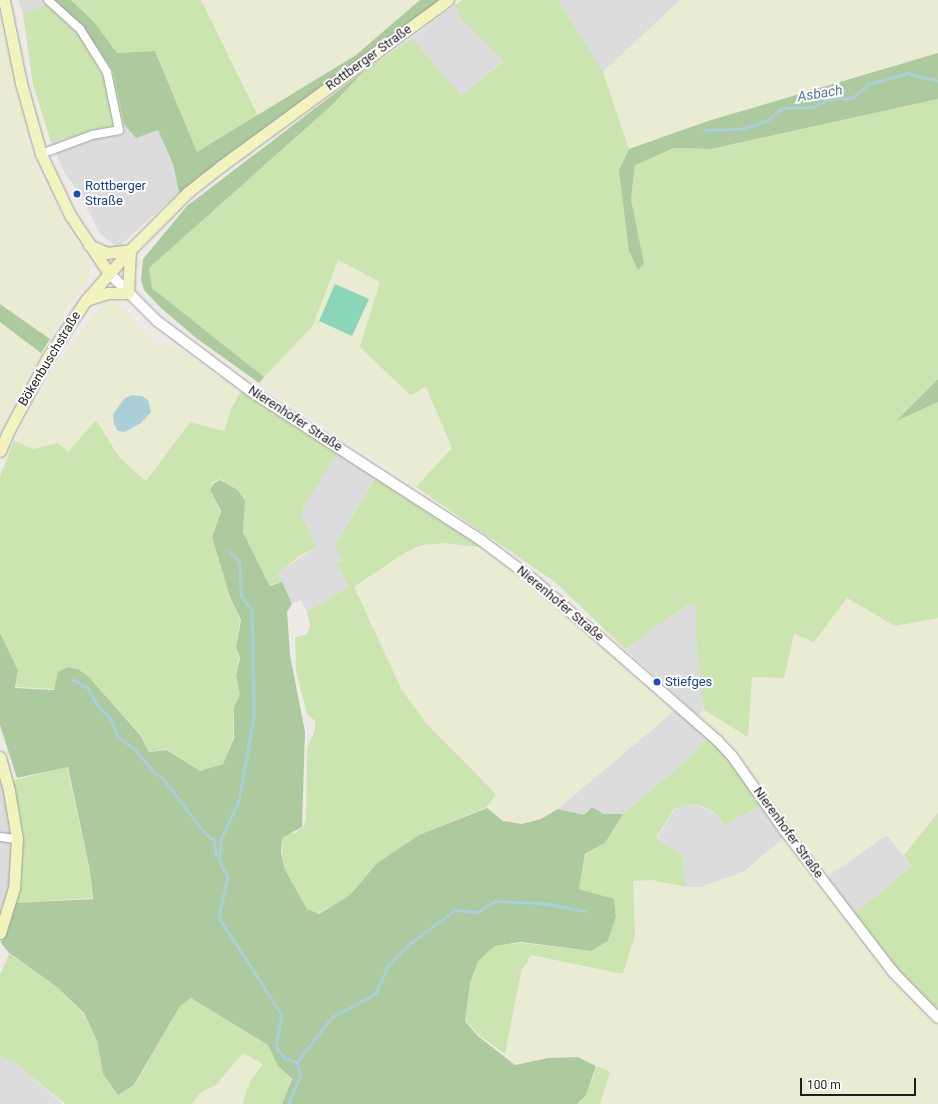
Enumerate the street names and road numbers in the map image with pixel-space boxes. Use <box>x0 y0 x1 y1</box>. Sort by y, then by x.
street label: Rottberger Straße <box>323 22 415 94</box>
street label: Bökenbuschstraße <box>16 309 84 409</box>
street label: Nierenhofer Straße <box>245 383 345 455</box>
street label: Nierenhofer Straße <box>513 563 607 645</box>
street label: Nierenhofer Straße <box>750 784 826 882</box>

